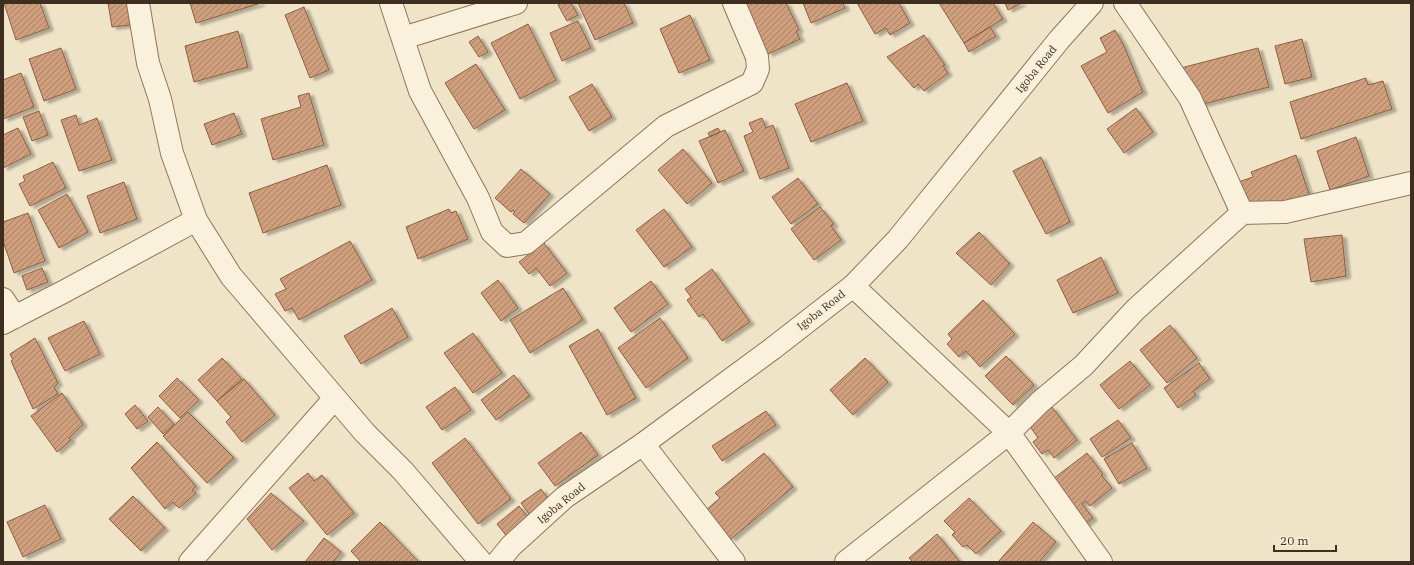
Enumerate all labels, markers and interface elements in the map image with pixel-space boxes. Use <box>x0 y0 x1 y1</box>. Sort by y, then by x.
street label: Igoba Road <box>1012 42 1060 96</box>
street label: Igoba Road <box>794 287 848 333</box>
street label: Igoba Road <box>534 479 588 527</box>
scale bar <box>1274 527 1336 553</box>
text: 20 m <box>1280 533 1309 548</box>

